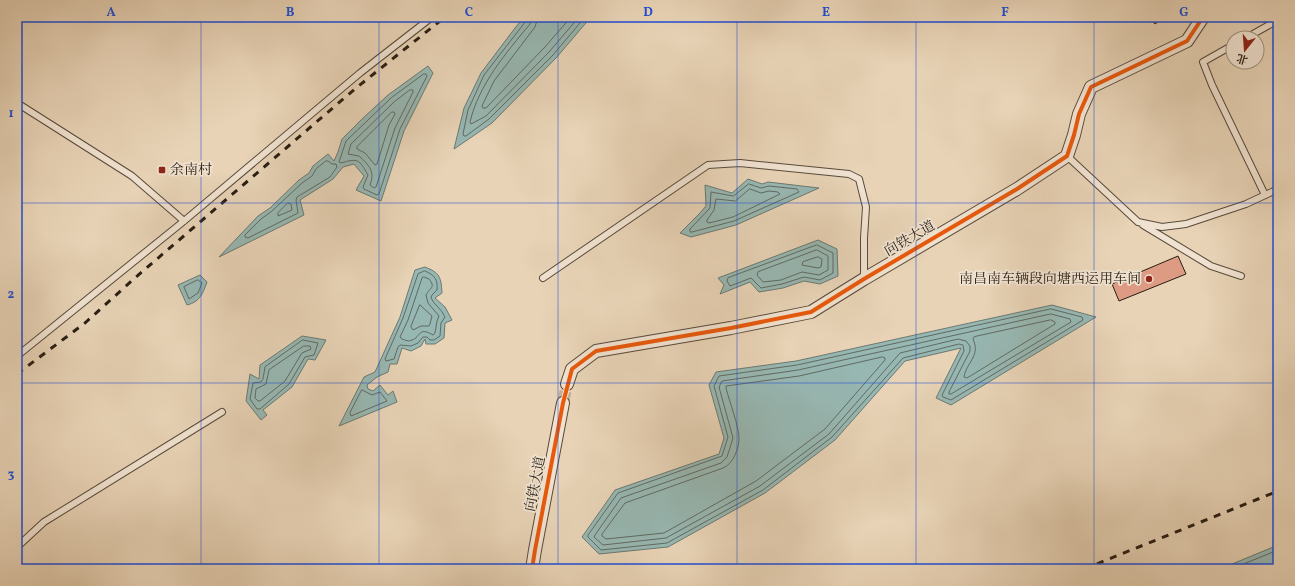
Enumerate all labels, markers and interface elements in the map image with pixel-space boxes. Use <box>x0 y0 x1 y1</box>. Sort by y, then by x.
text: A <box>106 4 116 22</box>
text: B <box>286 4 295 22</box>
text: C <box>465 4 473 22</box>
text: D <box>643 4 653 22</box>
text: E <box>822 4 830 22</box>
text: F <box>1001 4 1009 22</box>
text: G <box>1179 4 1189 22</box>
north arrow <box>1225 30 1265 70</box>
text: 北 <box>1235 49 1250 67</box>
text: 1 <box>8 105 14 123</box>
place label: 余南村 <box>170 161 212 180</box>
marker: 余南村 <box>157 165 167 175</box>
street label: 向铁大道 <box>881 217 939 261</box>
place label: 南昌南车辆段向塘西运用车间 <box>959 270 1141 289</box>
marker: 南昌南车辆段向塘西运用车间 <box>1144 274 1154 284</box>
text: 2 <box>8 286 15 304</box>
street label: 向铁大道 <box>521 455 551 513</box>
text: 3 <box>8 466 15 484</box>

